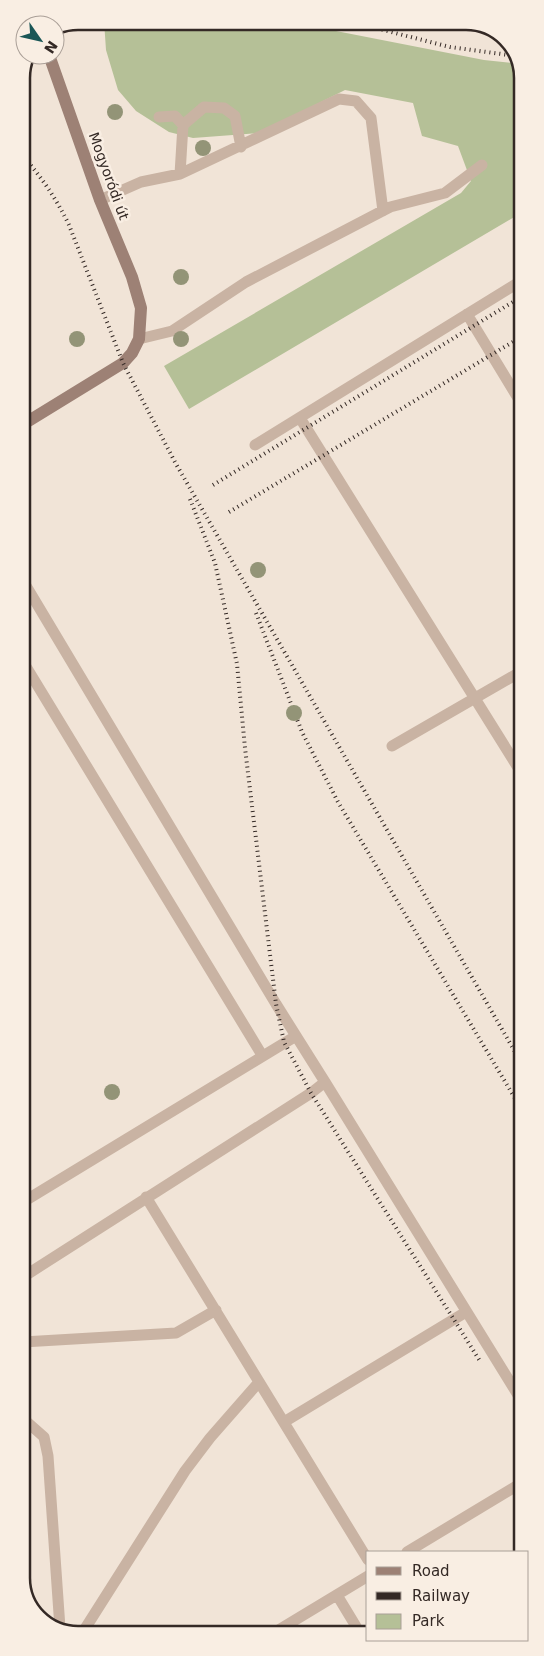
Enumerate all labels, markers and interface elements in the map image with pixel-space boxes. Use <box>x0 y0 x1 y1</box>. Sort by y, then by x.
north arrow <box>15 15 65 65</box>
text: N <box>41 38 61 57</box>
street label: Mogyoródi út <box>86 130 132 222</box>
legend <box>366 1551 529 1641</box>
text: Road <box>412 1562 450 1580</box>
text: Railway <box>412 1587 470 1605</box>
text: Park <box>412 1612 445 1630</box>

